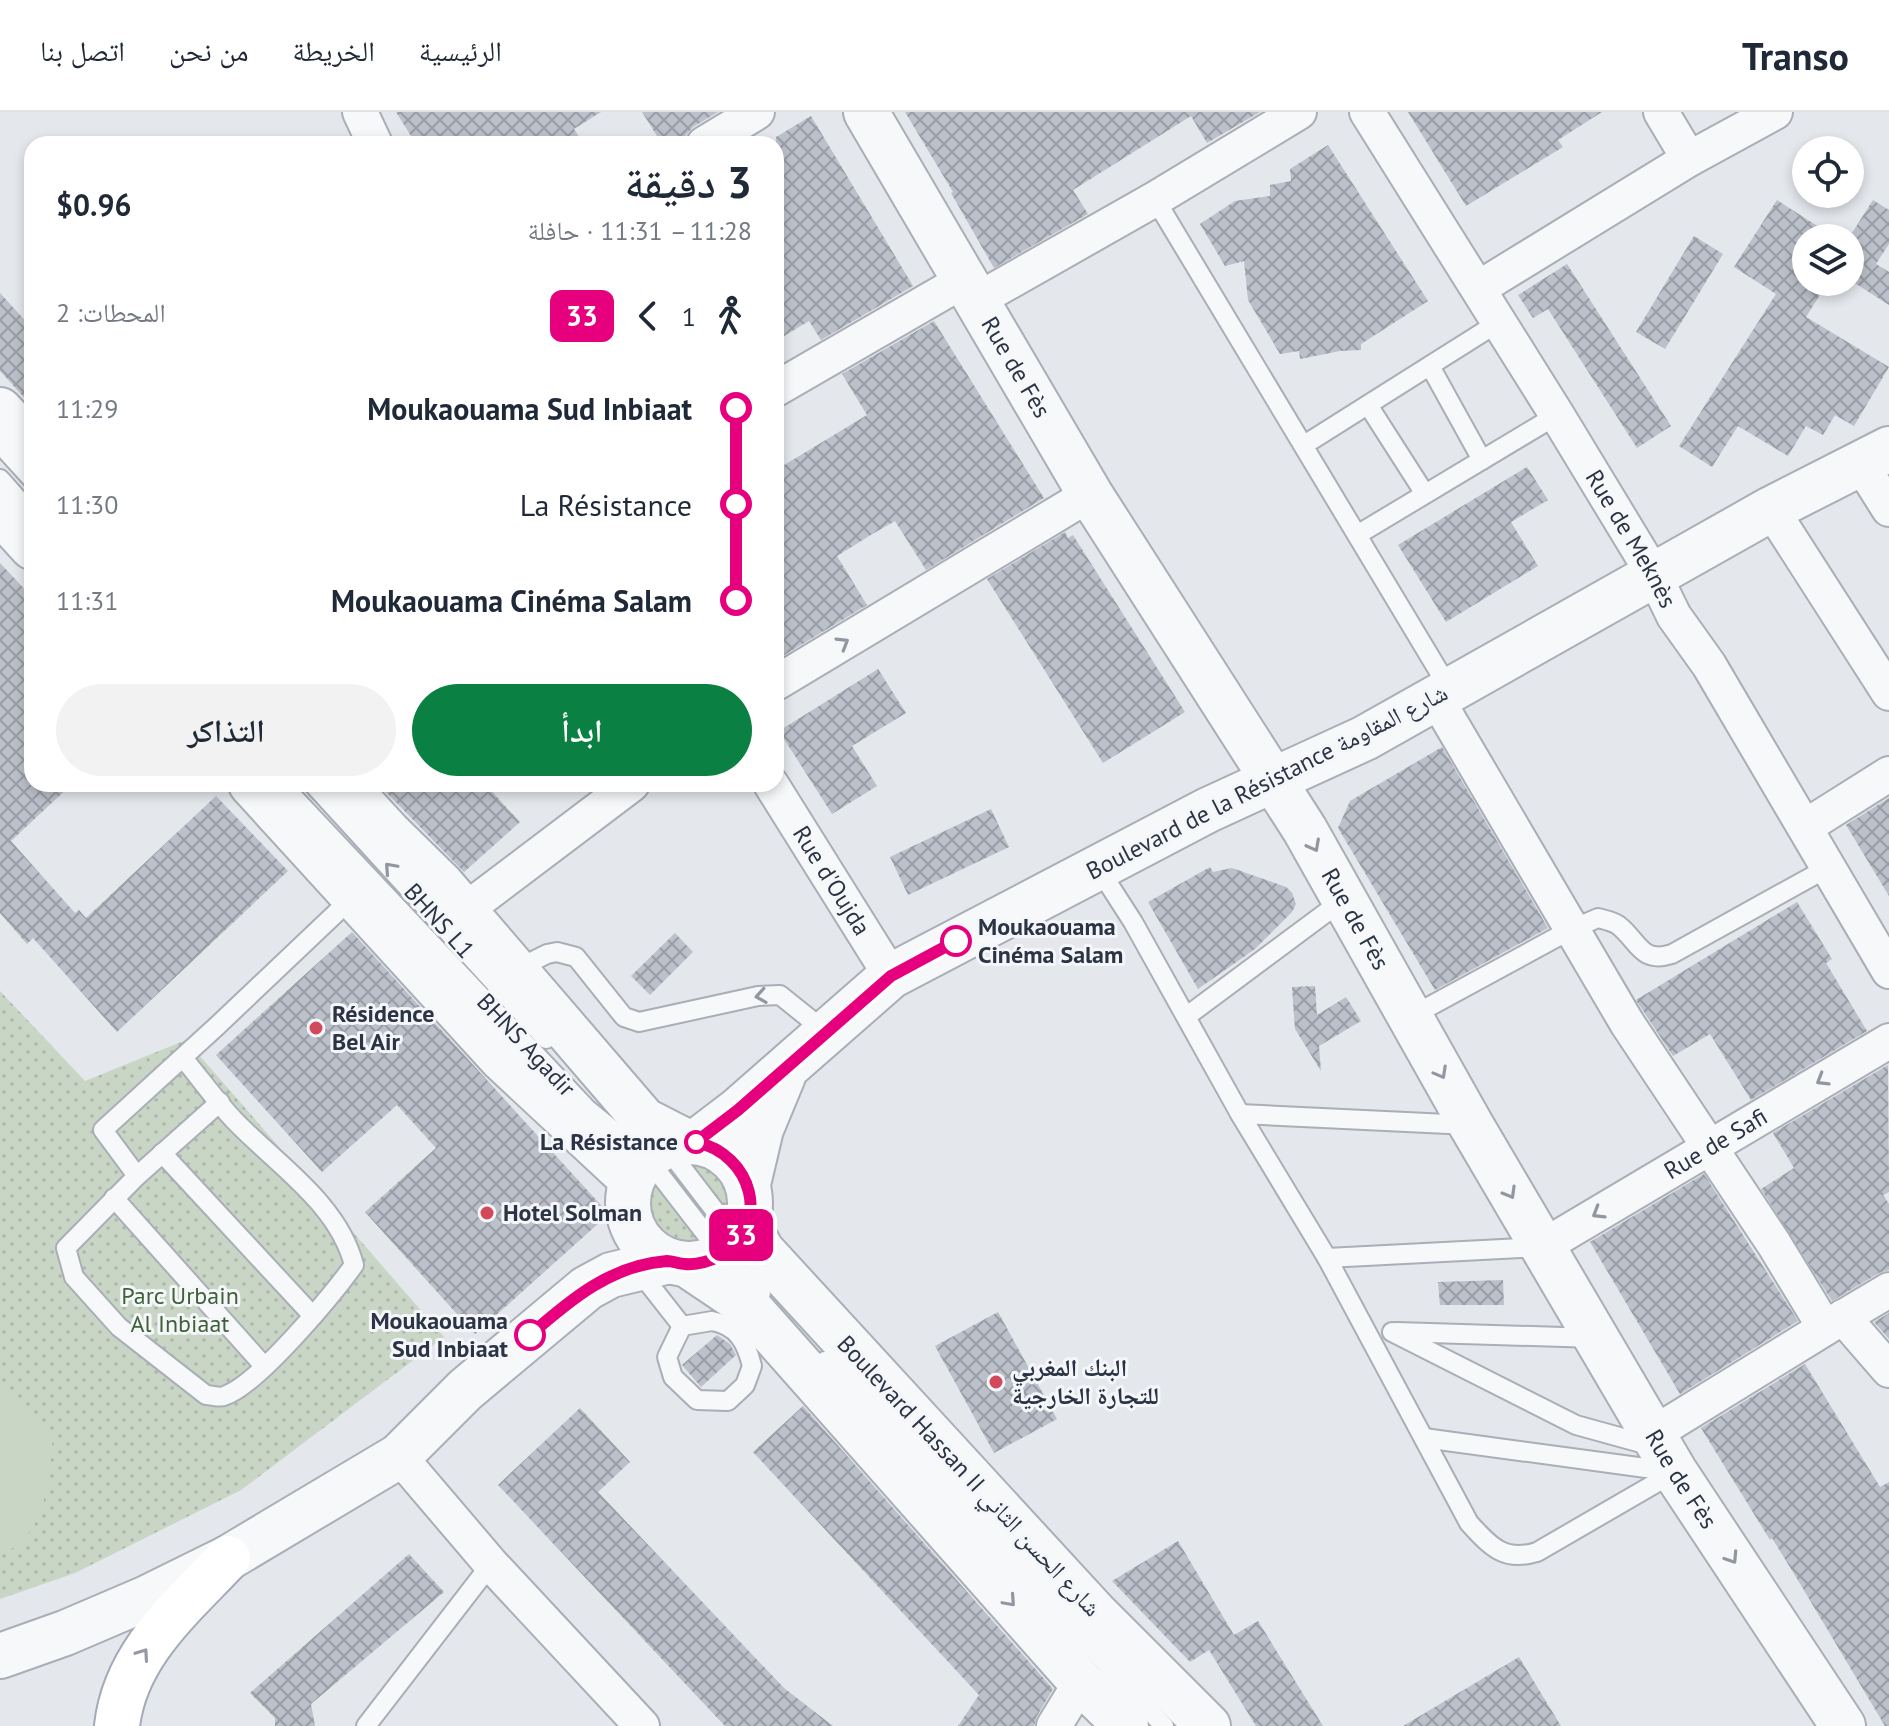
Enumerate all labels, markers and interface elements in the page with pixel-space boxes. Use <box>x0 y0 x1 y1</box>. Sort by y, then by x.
text: Transo <box>1742 31 1849 80</box>
text: اتصل بنا <box>40 32 125 69</box>
text: من نحن <box>169 32 248 69</box>
text: الخريطة <box>292 32 375 69</box>
text: الرئيسية <box>419 32 502 69</box>
map controls <box>1792 136 1864 296</box>
button: locate <box>1792 136 1864 208</box>
text: 3 دقيقة <box>624 153 752 210</box>
text: $0.96 <box>56 185 131 224</box>
text: 11:28 – 11:31 · حافلة <box>527 214 752 247</box>
button: layers <box>1792 224 1864 296</box>
icon: back <box>626 294 670 338</box>
icon: walk <box>708 294 752 338</box>
text: المحطات: 2 <box>56 296 166 329</box>
text: 33 <box>566 297 598 334</box>
text: 1 <box>682 300 696 333</box>
street label: Rue de Fès <box>974 311 1058 423</box>
text: Moukaouama Sud Inbiaat <box>367 389 692 428</box>
text: 11:29 <box>56 392 118 425</box>
street label: Rue de Meknès <box>1579 464 1684 613</box>
text: La Résistance <box>520 485 692 524</box>
text: 11:30 <box>56 488 118 521</box>
text: Moukaouama Cinéma Salam <box>331 581 692 620</box>
text: 11:31 <box>56 584 118 617</box>
one-way arrow <box>834 637 849 652</box>
street label: Boulevard de la Résistance شارع المقاومة <box>1081 677 1453 886</box>
button: التذاكر <box>56 684 396 776</box>
button: ابدأ <box>412 684 752 776</box>
street label: Rue d'Oujda <box>786 820 878 941</box>
one-way arrow <box>1304 837 1320 852</box>
one-way arrow <box>386 862 400 877</box>
street label: Rue de Fès <box>1315 863 1397 975</box>
street label: BHNS L1 <box>397 877 481 965</box>
place label: Moukaouama Cinéma Salam <box>978 911 1123 970</box>
marker: Moukaouama Cinéma Salam <box>941 926 971 956</box>
street label: BHNS Agadir <box>470 986 582 1103</box>
one-way arrow <box>755 987 768 1004</box>
place label: Résidence Bel Air <box>332 998 434 1057</box>
marker: Résidence Bel Air <box>307 1019 325 1037</box>
one-way arrow <box>1431 1064 1447 1079</box>
one-way arrow <box>1816 1071 1831 1086</box>
street label: Rue de Safi <box>1658 1101 1773 1186</box>
place label: La Résistance <box>540 1126 678 1157</box>
marker: La Résistance <box>685 1131 707 1153</box>
one-way arrow <box>1500 1184 1516 1199</box>
place label: Hotel Solman <box>503 1197 642 1228</box>
one-way arrow <box>1593 1203 1607 1219</box>
marker: Hotel Solman <box>478 1204 496 1222</box>
line badge: 33 <box>705 1209 777 1261</box>
text: 33 <box>725 1216 757 1253</box>
park label: Parc Urbain Al Inbiaat <box>121 1280 239 1339</box>
place label: Moukaouama Sud Inbiaat <box>370 1305 509 1364</box>
marker: Moukaouama Sud Inbiaat <box>515 1320 545 1350</box>
street label: Boulevard Hassan II شارع الحسن الثاني <box>828 1329 1108 1626</box>
place label: البنك المغربي للتجارة الخارجية <box>1012 1352 1159 1411</box>
marker: البنك المغربي للتجارة الخارجية <box>987 1373 1005 1391</box>
street label: Rue de Fès <box>1638 1424 1724 1535</box>
one-way arrow <box>1723 1550 1738 1564</box>
one-way arrow <box>1000 1592 1015 1607</box>
one-way arrow <box>133 1648 148 1663</box>

